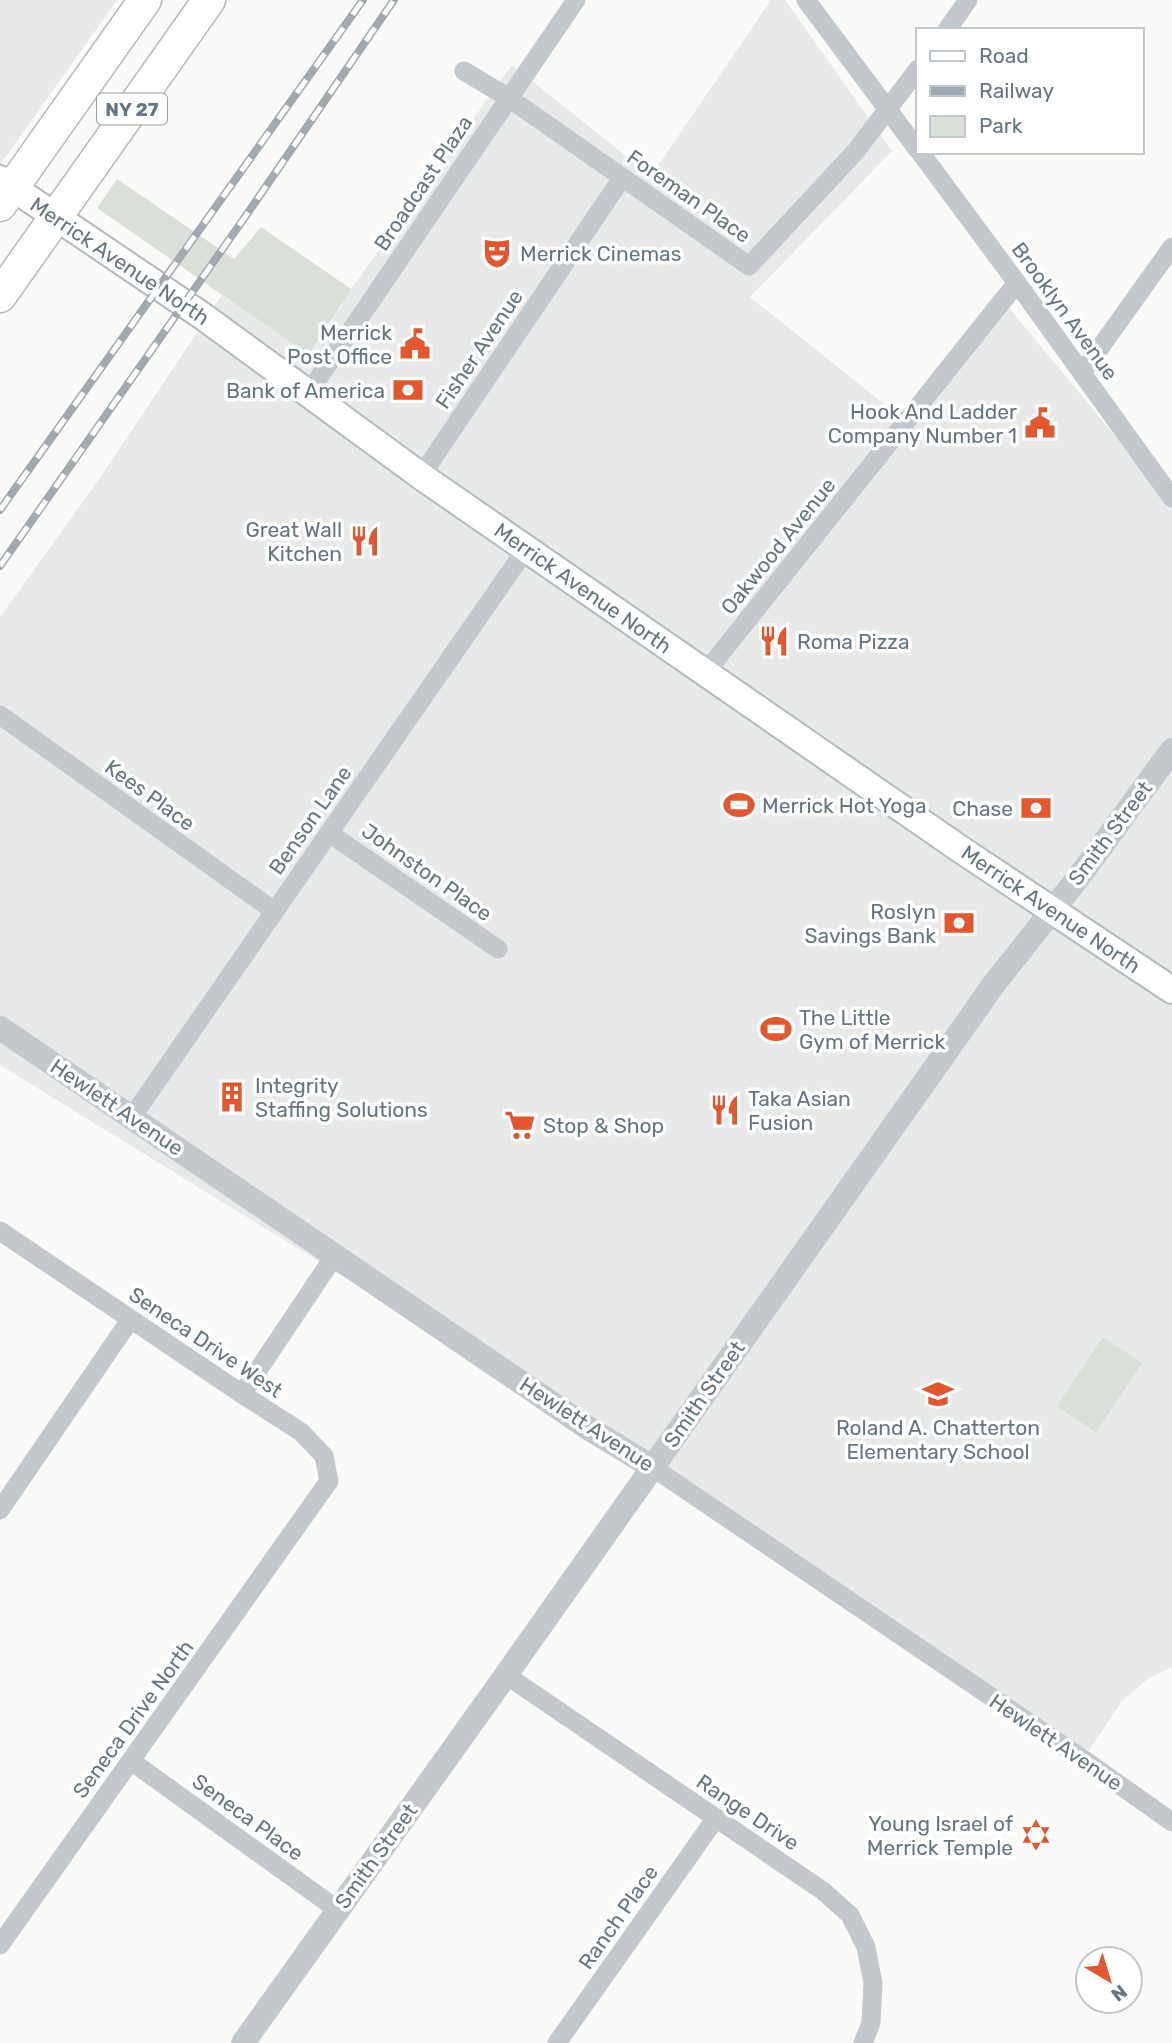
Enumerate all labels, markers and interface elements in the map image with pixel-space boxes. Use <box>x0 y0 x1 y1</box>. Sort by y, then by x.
legend <box>916 28 1144 154</box>
text: Road <box>979 43 1029 68</box>
text: Railway <box>979 78 1054 103</box>
road number: NY 27 <box>97 94 167 124</box>
street label: Broadcast Plaza <box>369 111 477 255</box>
text: Park <box>979 113 1023 138</box>
street label: Foreman Place <box>622 144 756 248</box>
street label: Merrick Avenue North <box>26 192 214 330</box>
theatre icon: Merrick Cinemas <box>480 236 514 270</box>
street label: Brooklyn Avenue <box>1007 237 1123 385</box>
place label: Merrick Cinemas <box>520 241 681 266</box>
street label: Fisher Avenue <box>430 285 528 413</box>
place label: Merrick Post Office <box>287 320 392 369</box>
public building icon: Merrick Post Office <box>398 327 432 361</box>
bank icon: Bank of America <box>391 373 425 407</box>
place label: Bank of America <box>226 378 385 403</box>
place label: Hook And Ladder Company Number 1 <box>828 399 1017 448</box>
public building icon: Hook And Ladder Company Number 1 <box>1023 406 1057 440</box>
street label: Oakwood Avenue <box>715 473 841 619</box>
place label: Great Wall Kitchen <box>246 517 342 566</box>
street label: Merrick Avenue North <box>490 517 676 659</box>
restaurant icon: Great Wall Kitchen <box>348 524 382 558</box>
restaurant icon: Roma Pizza <box>757 624 791 658</box>
place label: Roma Pizza <box>797 629 910 654</box>
street label: Kees Place <box>100 754 200 836</box>
street label: Benson Lane <box>263 761 357 879</box>
street label: Smith Street <box>1063 776 1157 890</box>
sports icon: Merrick Hot Yoga <box>722 788 756 822</box>
bank icon: Chase <box>1019 791 1053 825</box>
place label: Merrick Hot Yoga <box>762 793 927 818</box>
place label: Chase <box>952 796 1013 821</box>
street label: Johnston Place <box>357 818 497 926</box>
street label: Merrick Avenue North <box>957 840 1145 978</box>
place label: Roslyn Savings Bank <box>805 899 936 948</box>
bank icon: Roslyn Savings Bank <box>942 906 976 940</box>
place label: The Little Gym of Merrick <box>799 1005 945 1054</box>
sports icon: The Little Gym of Merrick <box>759 1012 793 1046</box>
street label: Hewlett Avenue <box>46 1053 188 1161</box>
place label: Integrity Staffing Solutions <box>255 1073 428 1122</box>
building icon: Integrity Staffing Solutions <box>215 1080 249 1114</box>
place label: Taka Asian Fusion <box>748 1086 851 1135</box>
restaurant icon: Taka Asian Fusion <box>708 1093 742 1127</box>
supermarket icon: Stop & Shop <box>503 1108 537 1142</box>
place label: Stop & Shop <box>543 1113 664 1138</box>
street label: Seneca Drive West <box>124 1281 288 1403</box>
street label: Smith Street <box>658 1336 750 1452</box>
street label: Hewlett Avenue <box>515 1371 659 1477</box>
school or university icon: Roland A. Chatterton Elementary School <box>921 1377 955 1411</box>
place label: Roland A. Chatterton Elementary School <box>836 1415 1040 1464</box>
street label: Seneca Drive North <box>67 1635 199 1803</box>
street label: Hewlett Avenue <box>985 1688 1127 1796</box>
street label: Seneca Place <box>188 1768 308 1866</box>
street label: Range Drive <box>692 1769 804 1855</box>
street label: Smith Street <box>330 1799 422 1913</box>
place label: Young Israel of Merrick Temple <box>867 1811 1013 1860</box>
synagogue icon: Young Israel of Merrick Temple <box>1019 1818 1053 1852</box>
street label: Ranch Place <box>573 1860 663 1974</box>
north arrow <box>1074 1945 1144 2015</box>
text: N <box>1107 1980 1132 2006</box>

